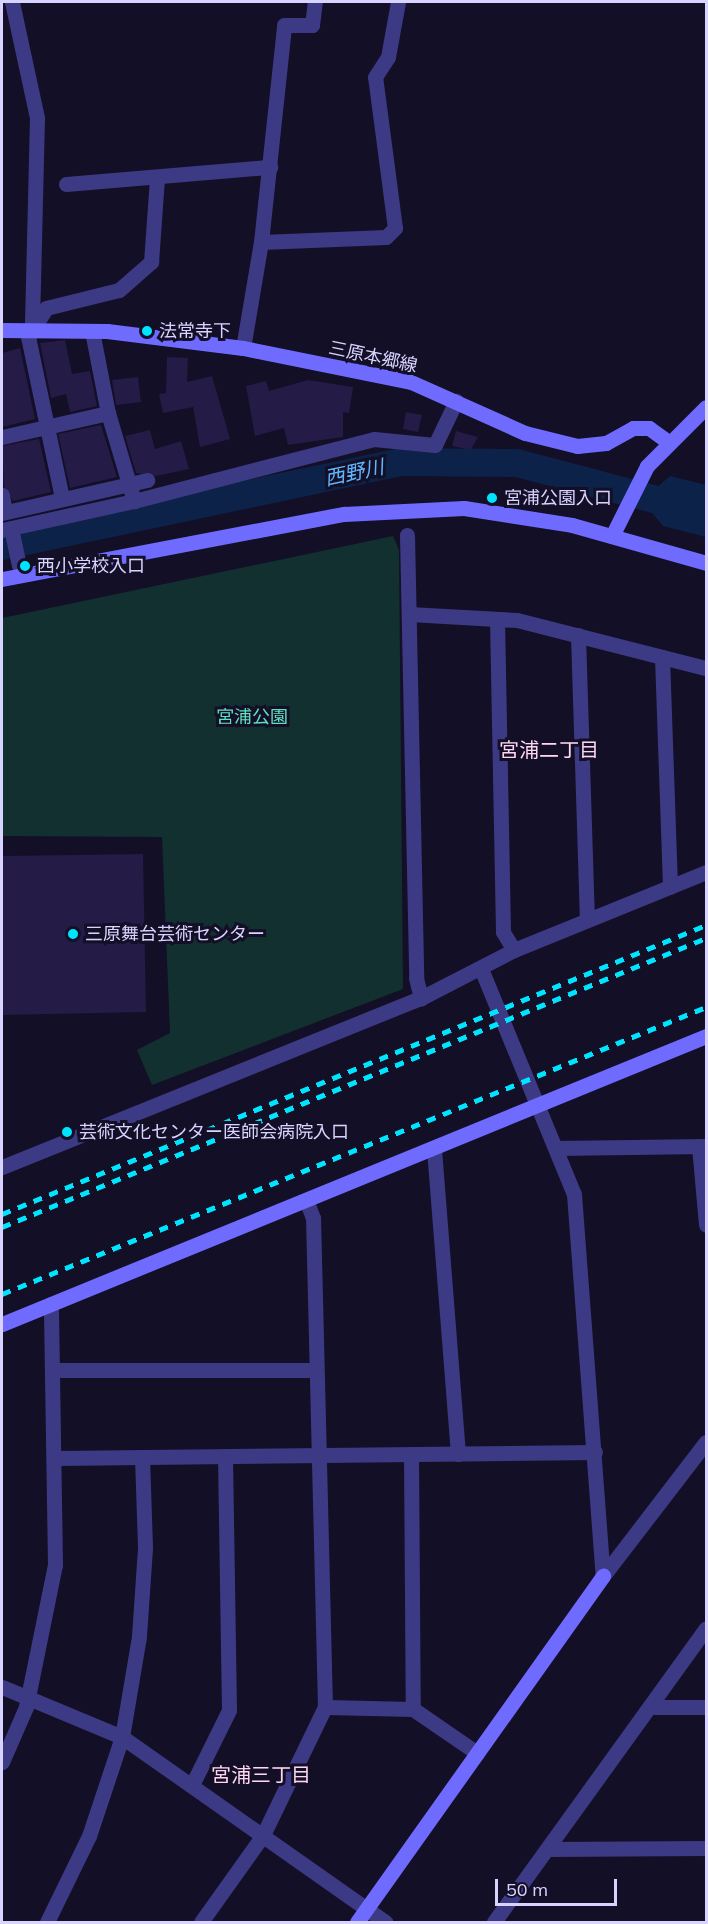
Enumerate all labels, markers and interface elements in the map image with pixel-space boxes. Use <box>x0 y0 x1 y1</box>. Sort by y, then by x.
place label: 法常寺下 <box>159 320 231 342</box>
marker: 法常寺下 <box>140 324 154 338</box>
street label: 三原本郷線 <box>327 337 419 377</box>
water label: 西野川 <box>322 454 386 490</box>
place label: 宮浦公園入口 <box>504 487 612 509</box>
marker: 宮浦公園入口 <box>485 491 499 505</box>
place label: 西小学校入口 <box>37 555 145 577</box>
marker: 西小学校入口 <box>18 559 32 573</box>
park label: 宮浦公園 <box>216 706 288 728</box>
district label: 宮浦二丁目 <box>499 737 599 761</box>
place label: 三原舞台芸術センター <box>85 923 265 945</box>
marker: 三原舞台芸術センター <box>66 927 80 941</box>
place label: 芸術文化センター医師会病院入口 <box>79 1121 349 1143</box>
marker: 芸術文化センター医師会病院入口 <box>60 1125 74 1139</box>
district label: 宮浦三丁目 <box>211 1762 311 1786</box>
scale bar <box>498 1867 620 1905</box>
text: 50 m <box>506 1878 548 1901</box>

